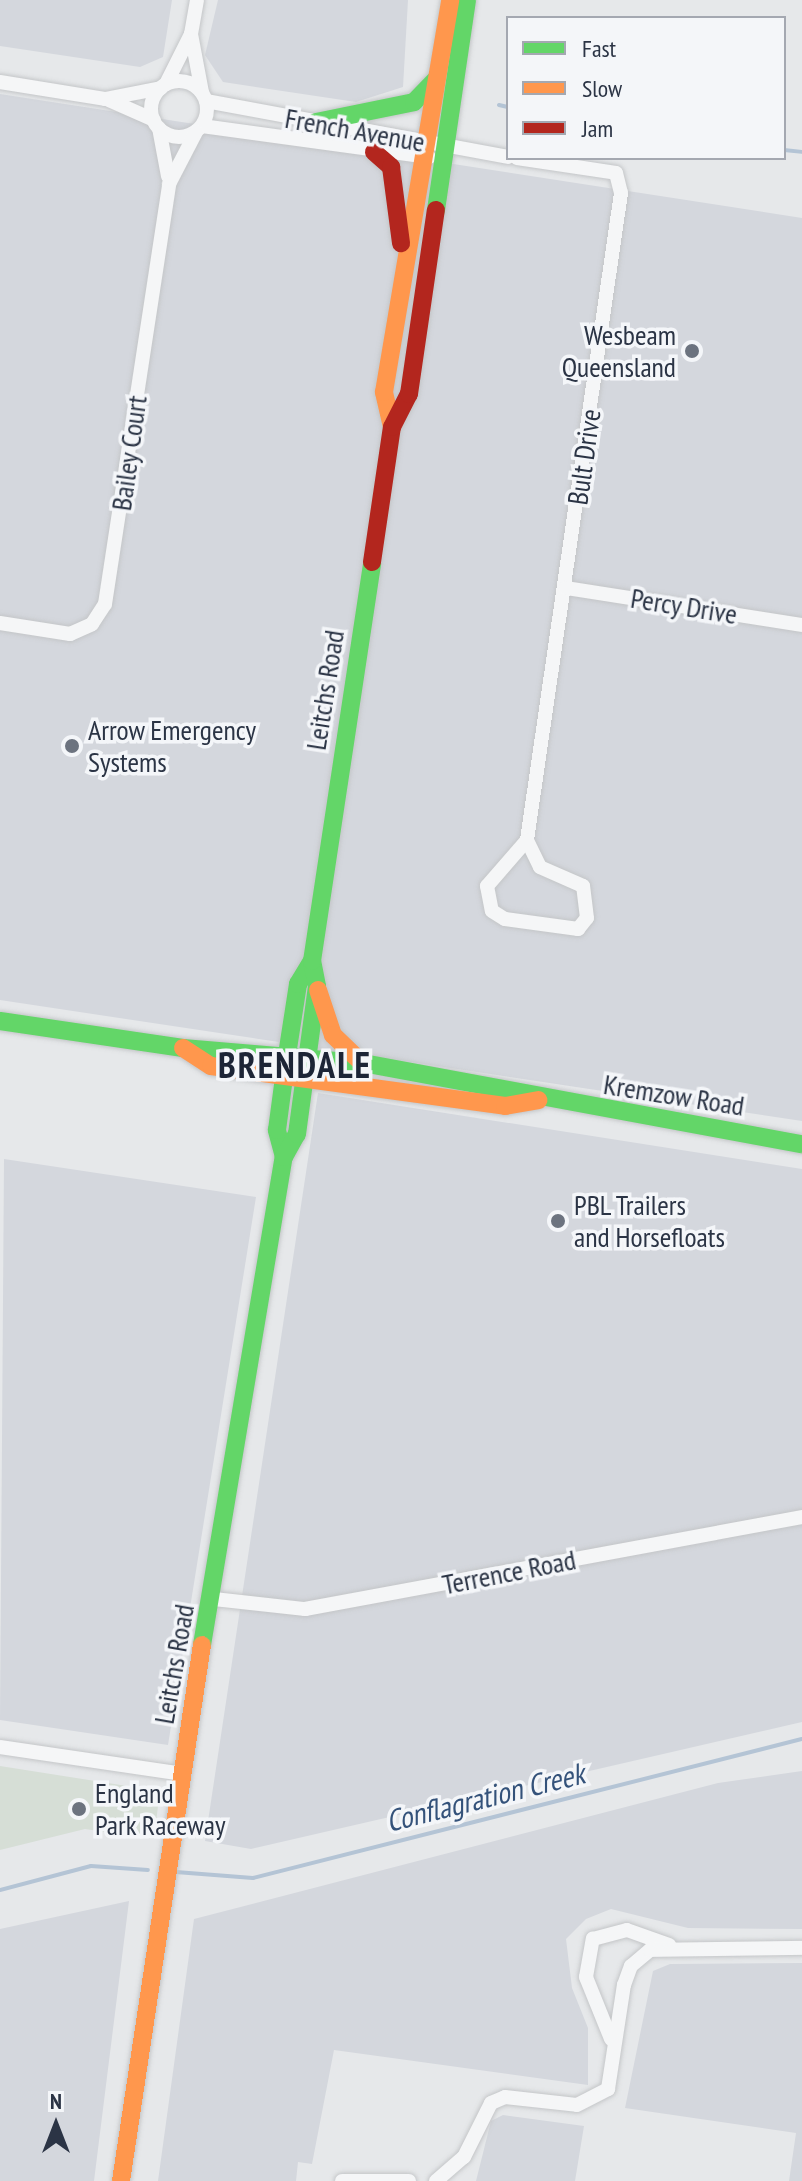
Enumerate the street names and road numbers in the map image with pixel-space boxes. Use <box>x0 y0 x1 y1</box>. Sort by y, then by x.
street label: French Avenue <box>282 101 428 159</box>
street label: Bailey Court <box>104 393 154 513</box>
street label: Bult Drive <box>561 407 607 507</box>
street label: Percy Drive <box>628 581 740 631</box>
street label: Leitchs Road <box>299 628 351 752</box>
street label: Kremzow Road <box>601 1067 747 1123</box>
street label: Terrence Road <box>439 1543 579 1601</box>
street label: Leitchs Road <box>147 1602 201 1726</box>

